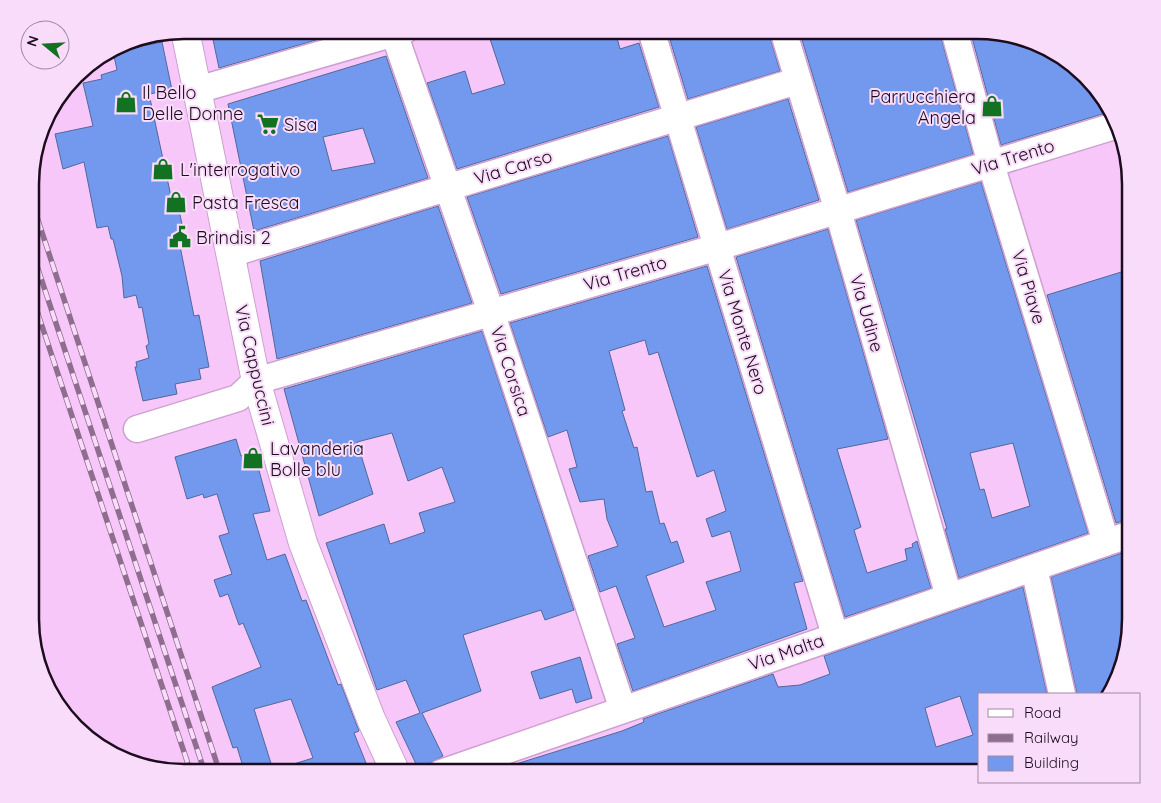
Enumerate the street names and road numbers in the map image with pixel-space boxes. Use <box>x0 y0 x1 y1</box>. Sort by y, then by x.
street label: Via Trento <box>969 134 1057 180</box>
street label: Via Carso <box>471 144 555 190</box>
street label: Via Piave <box>1007 247 1051 327</box>
street label: Via Trento <box>581 250 669 296</box>
street label: Via Monte Nero <box>713 267 773 397</box>
street label: Via Udine <box>845 271 889 355</box>
street label: Via Cappuccini <box>230 302 280 428</box>
street label: Via Corsica <box>486 323 536 419</box>
street label: Via Malta <box>745 628 827 676</box>

